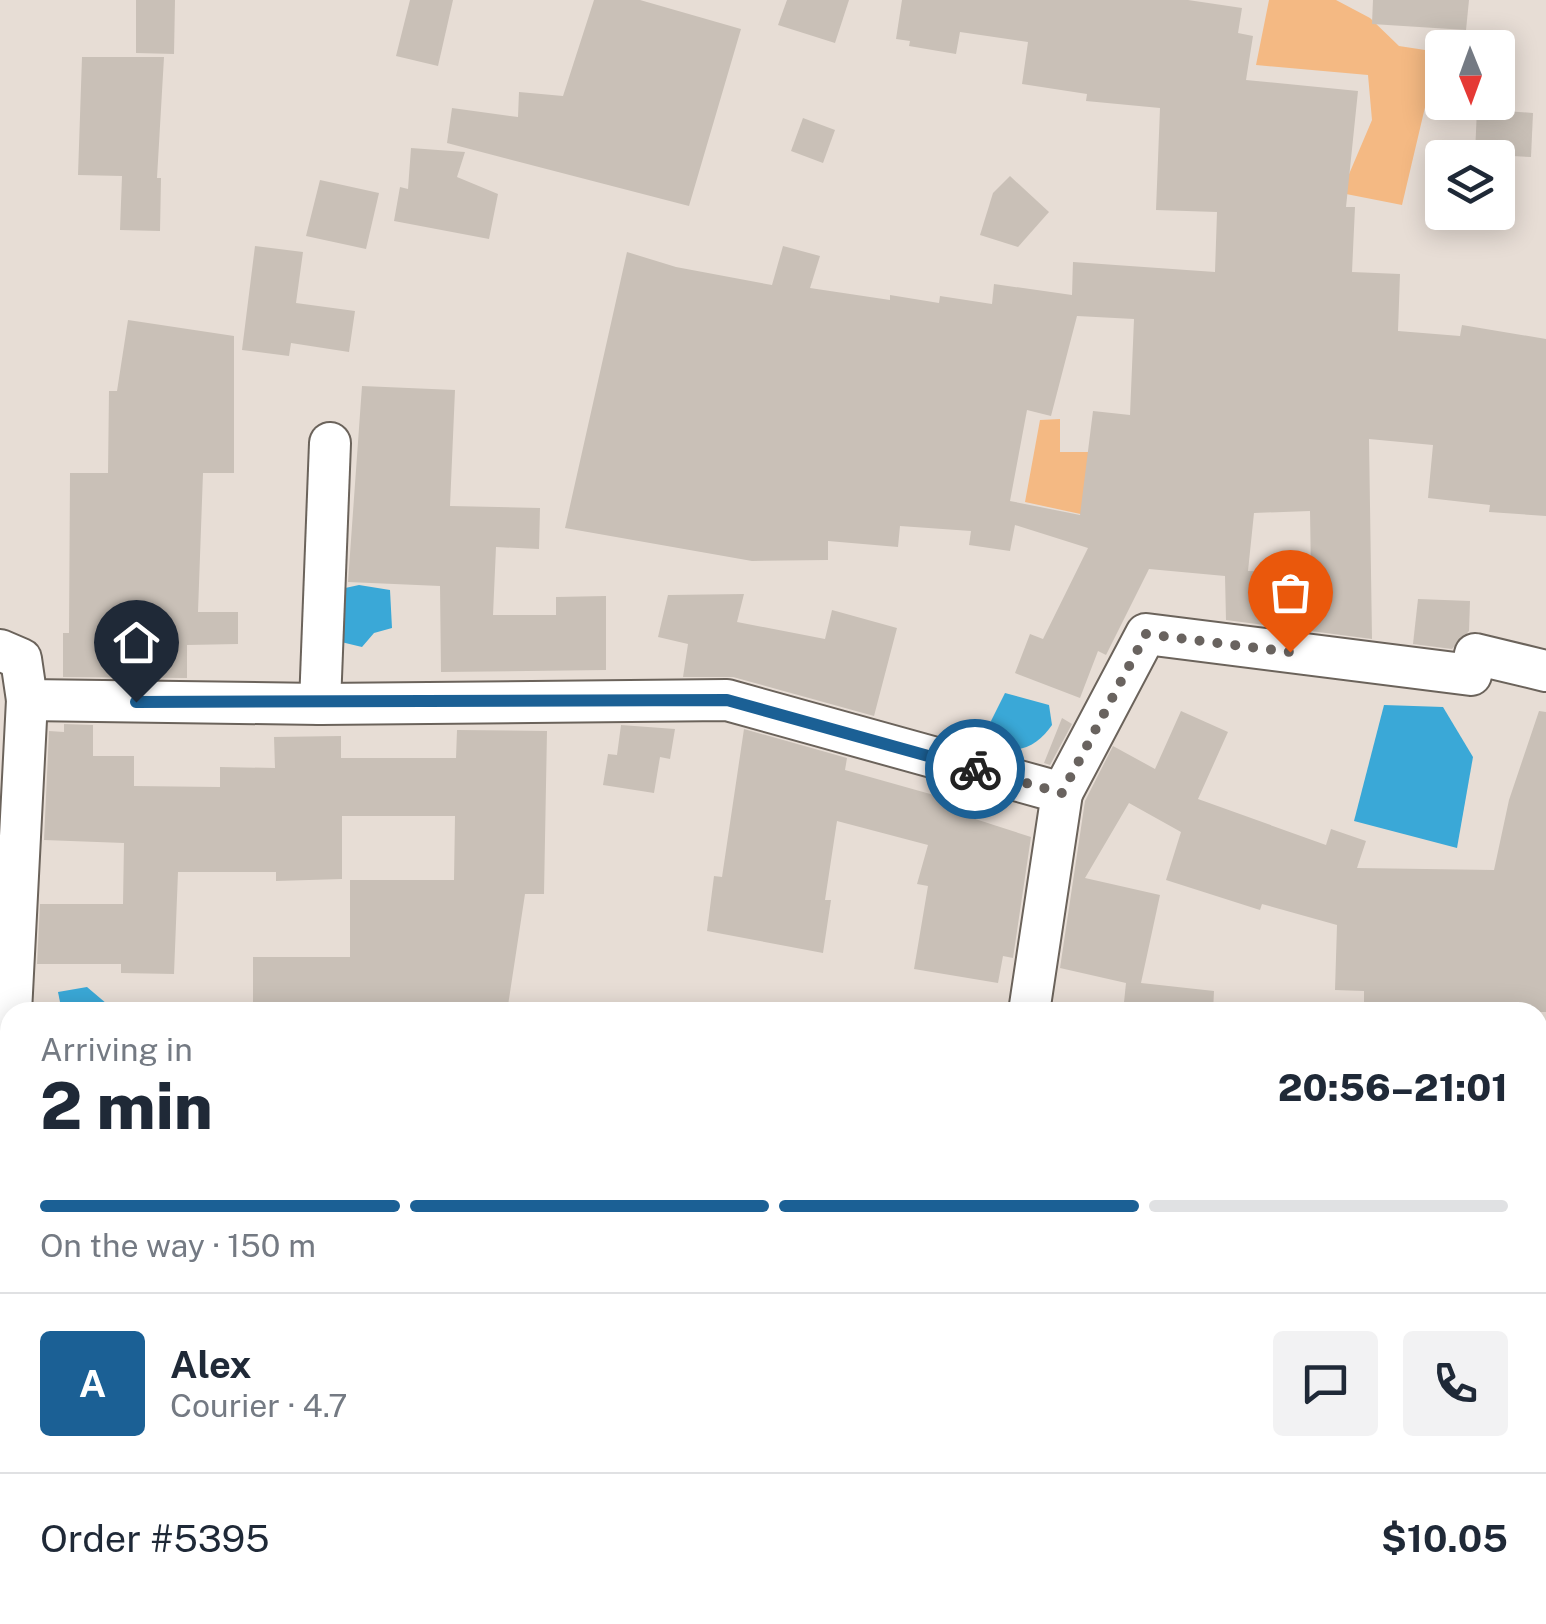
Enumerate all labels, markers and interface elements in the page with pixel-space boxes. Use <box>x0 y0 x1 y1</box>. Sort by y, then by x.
north arrow <box>1425 30 1515 120</box>
map controls <box>1425 30 1515 230</box>
button: layers <box>1425 140 1515 230</box>
pin <box>1248 550 1333 653</box>
icon: bag <box>1263 565 1318 620</box>
pin <box>94 600 179 703</box>
icon: home <box>109 615 164 670</box>
courier <box>925 719 1025 819</box>
icon: bike <box>948 742 1003 797</box>
text: Arriving in <box>40 1031 193 1068</box>
text: 20:56–21:01 <box>1278 1065 1508 1110</box>
text: 2 min <box>40 1067 213 1144</box>
text: On the way · 150 m <box>40 1227 316 1264</box>
button: chat <box>1273 1331 1378 1436</box>
button: phone <box>1403 1331 1508 1436</box>
text: Alex <box>170 1342 252 1387</box>
text: A <box>79 1361 106 1406</box>
text: Courier · 4.7 <box>170 1387 347 1424</box>
text: Order #5395 <box>40 1516 269 1561</box>
text: $10.05 <box>1381 1516 1508 1561</box>

